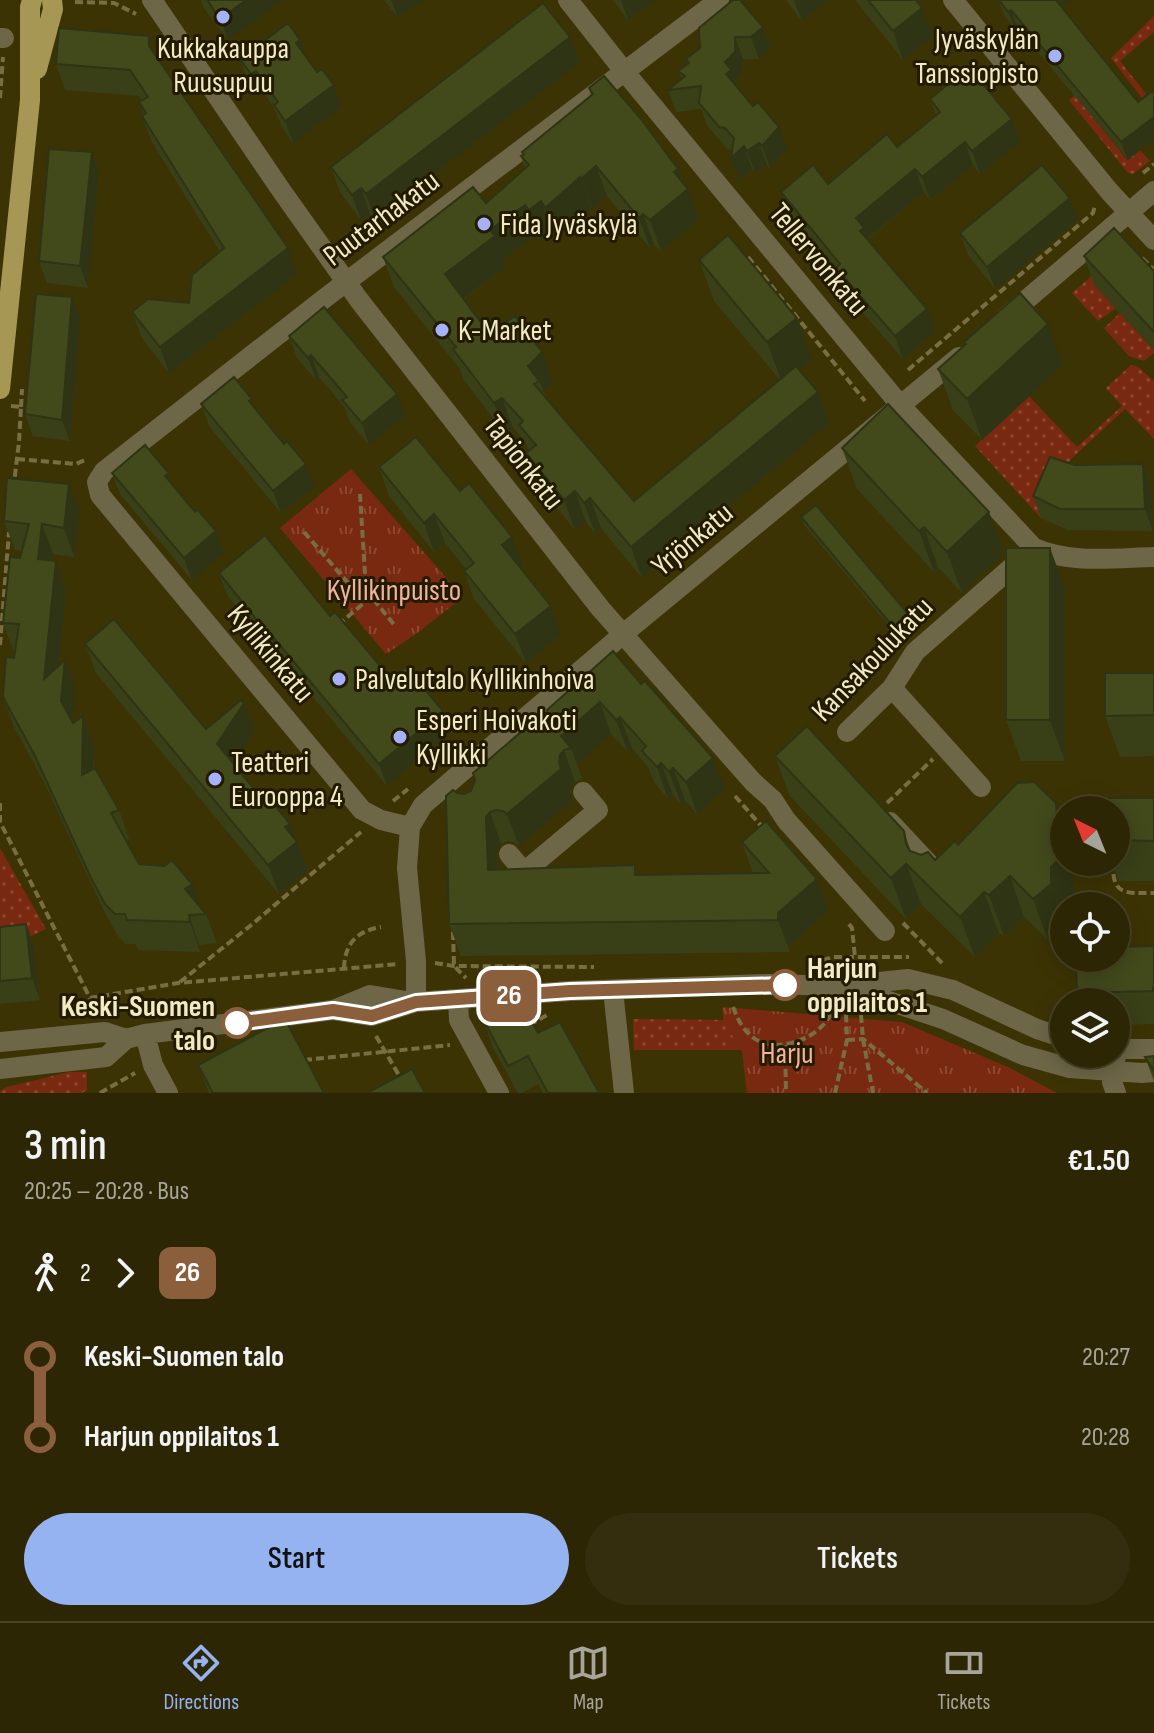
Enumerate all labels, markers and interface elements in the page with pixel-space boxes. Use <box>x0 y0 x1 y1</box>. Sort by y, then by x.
marker: Kukkakauppa Ruusupuu <box>214 8 232 26</box>
place label: Jyväskylän Tanssiopisto <box>915 22 1039 92</box>
place label: Kukkakauppa Ruusupuu <box>157 31 289 101</box>
marker: Jyväskylän Tanssiopisto <box>1046 47 1064 65</box>
street label: Puutarhakatu <box>316 163 447 274</box>
street label: Tellervonkatu <box>761 196 876 323</box>
place label: Fida Jyväskylä <box>500 207 638 243</box>
marker: Fida Jyväskylä <box>475 215 493 233</box>
place label: K-Market <box>458 313 552 349</box>
marker: K-Market <box>433 321 451 339</box>
street label: Tapionkatu <box>475 408 571 517</box>
street label: Yrjönkatu <box>645 495 741 584</box>
park label: Kyllikinpuisto <box>327 573 461 609</box>
street label: Kansakoulukatu <box>805 590 941 729</box>
street label: Kyllikinkatu <box>219 598 321 710</box>
place label: Palvelutalo Kyllikinhoiva <box>355 662 595 698</box>
marker: Palvelutalo Kyllikinhoiva <box>330 670 348 688</box>
place label: Esperi Hoivakoti Kyllikki <box>416 703 577 773</box>
marker: Esperi Hoivakoti Kyllikki <box>391 728 409 746</box>
place label: Teatteri Eurooppa 4 <box>231 745 343 815</box>
marker: Teatteri Eurooppa 4 <box>206 770 224 788</box>
north arrow <box>1050 796 1130 876</box>
map controls <box>1050 796 1130 1068</box>
button: locate <box>1050 892 1130 972</box>
place label: Harjun oppilaitos 1 <box>807 951 928 1021</box>
line badge: 26 <box>473 970 545 1022</box>
marker: Harjun oppilaitos 1 <box>770 970 800 1000</box>
text: 26 <box>496 979 522 1012</box>
button: layers <box>1050 988 1130 1068</box>
place label: Keski-Suomen talo <box>61 989 215 1059</box>
marker: Keski-Suomen talo <box>222 1008 252 1038</box>
park label: Harju <box>760 1036 814 1072</box>
text: 3 min <box>24 1119 107 1172</box>
text: €1.50 <box>1068 1143 1130 1179</box>
text: 20:25 – 20:28 · Bus <box>24 1176 189 1207</box>
icon: walk <box>24 1251 68 1295</box>
icon: forward <box>103 1251 147 1295</box>
text: 26 <box>175 1256 200 1289</box>
text: 2 <box>80 1258 91 1289</box>
text: Keski-Suomen talo <box>84 1339 284 1375</box>
text: 20:27 <box>1082 1342 1130 1373</box>
text: Harjun oppilaitos 1 <box>84 1419 279 1455</box>
text: 20:28 <box>1081 1422 1130 1453</box>
button: Start <box>24 1513 569 1605</box>
button: Tickets <box>585 1513 1130 1605</box>
tab: Directions <box>164 1641 239 1716</box>
tab: Map <box>566 1641 610 1716</box>
tab: Tickets <box>937 1641 990 1716</box>

